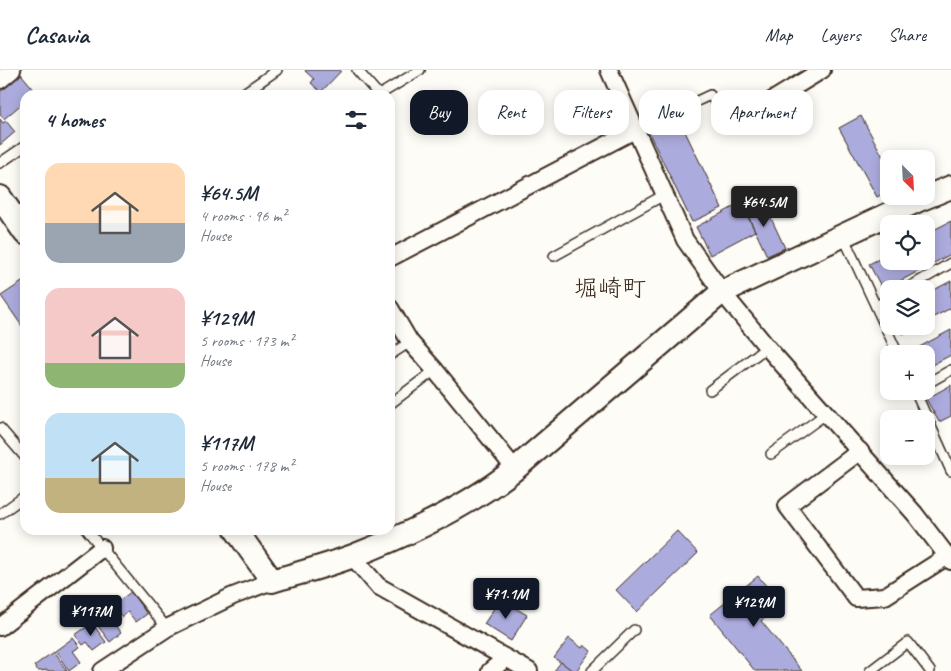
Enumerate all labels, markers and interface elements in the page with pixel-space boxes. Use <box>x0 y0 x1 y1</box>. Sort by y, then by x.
text: Casavia <box>25 20 89 50</box>
text: Map <box>765 24 793 46</box>
text: Layers <box>821 24 860 46</box>
text: Share <box>888 24 926 46</box>
chip: Buy <box>410 90 468 135</box>
chip: Rent <box>478 90 544 135</box>
chip: Filters <box>554 90 629 135</box>
chip: New <box>639 90 701 135</box>
chip: Apartment <box>711 90 813 135</box>
icon: filters <box>342 106 370 134</box>
text: 4 homes <box>45 107 104 133</box>
north arrow <box>880 150 935 205</box>
map controls <box>880 150 935 465</box>
text: ¥64.5M <box>200 180 257 206</box>
icon: home <box>85 183 145 243</box>
pin: ¥64.5M <box>723 186 805 228</box>
text: ¥64.5M <box>742 192 786 212</box>
text: 4 rooms · 96 m² <box>200 206 286 226</box>
button: locate <box>880 215 935 270</box>
text: House <box>200 226 231 246</box>
district label: 堀崎町 <box>574 273 646 303</box>
button: layers <box>880 280 935 335</box>
text: ¥129M <box>200 305 253 331</box>
icon: home <box>85 308 145 368</box>
text: 5 rooms · 173 m² <box>200 331 294 351</box>
button: + <box>880 345 935 400</box>
text: House <box>200 351 231 371</box>
button: − <box>880 410 935 465</box>
text: ¥117M <box>200 430 253 456</box>
icon: home <box>85 433 145 493</box>
text: 5 rooms · 178 m² <box>200 456 294 476</box>
text: House <box>200 476 231 496</box>
pin: ¥71.1M <box>465 578 547 620</box>
text: ¥71.1M <box>484 584 528 604</box>
pin: ¥129M <box>719 586 789 628</box>
text: ¥129M <box>734 592 774 612</box>
pin: ¥117M <box>56 594 126 637</box>
text: ¥117M <box>71 601 111 621</box>

